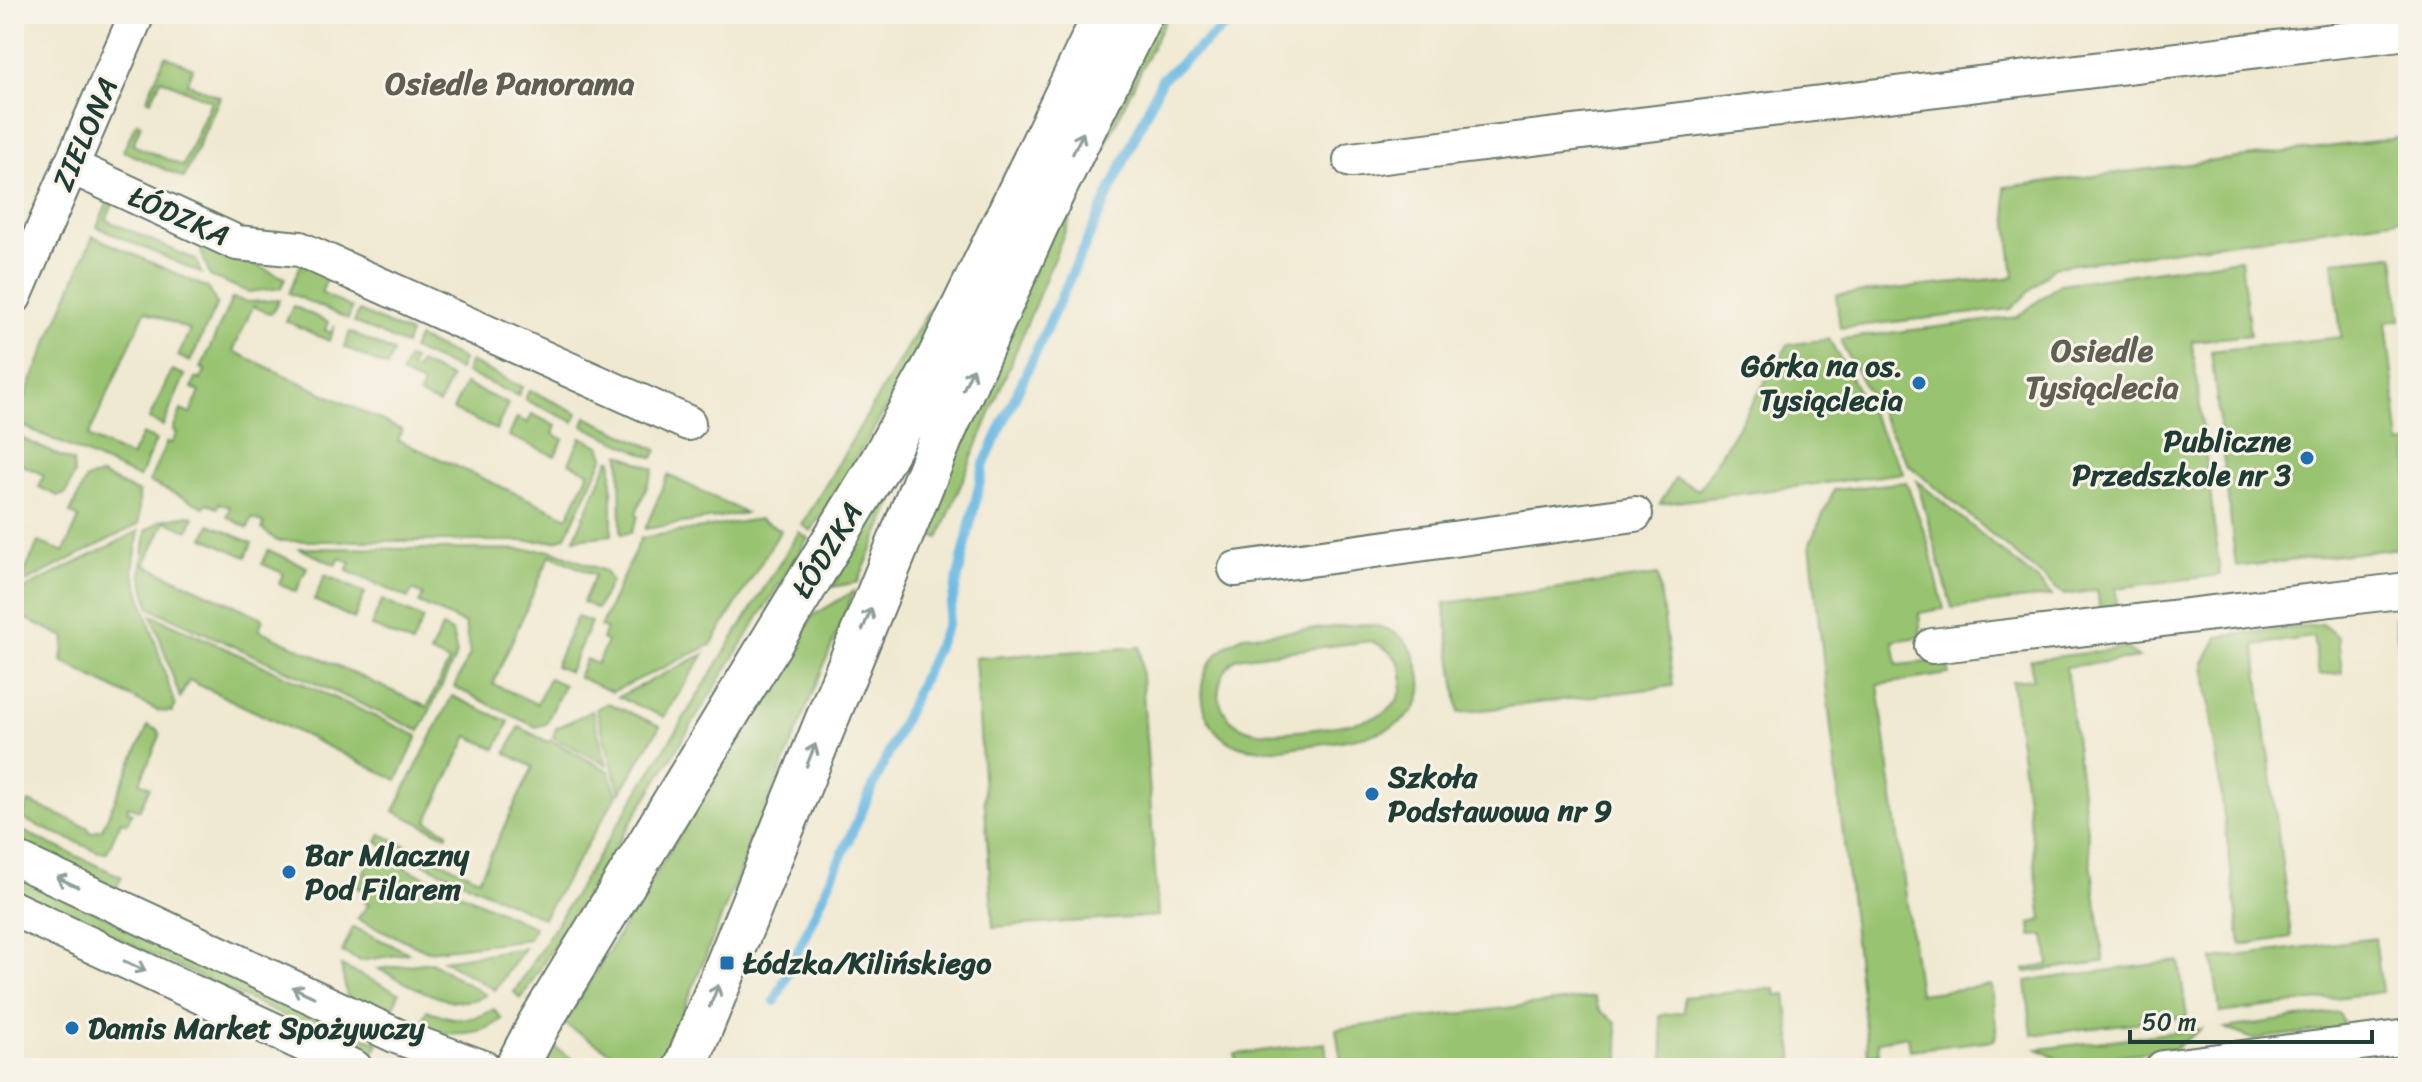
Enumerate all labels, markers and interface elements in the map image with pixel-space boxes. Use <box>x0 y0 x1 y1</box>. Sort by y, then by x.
district label: Osiedle Panorama <box>385 55 635 112</box>
street label: ZIELONA <box>36 68 134 200</box>
one-way arrow <box>1070 132 1086 156</box>
street label: ŁÓDZKA <box>119 170 239 262</box>
district label: Osiedle Tysiąclecia <box>2025 322 2179 416</box>
place label: Górka na os. Tysiąclecia <box>1741 339 1903 427</box>
one-way arrow <box>961 367 976 391</box>
marker: Górka na os. Tysiąclecia <box>1910 374 1928 392</box>
place label: Publiczne Przedszkole nr 3 <box>2072 414 2292 502</box>
marker: Publiczne Przedszkole nr 3 <box>2298 449 2316 467</box>
street label: ŁÓDZKA <box>776 491 878 609</box>
one-way arrow <box>861 607 875 631</box>
one-way arrow <box>805 743 819 767</box>
place label: Szkoła Podstawowa nr 9 <box>1387 750 1612 838</box>
marker: Szkoła Podstawowa nr 9 <box>1363 785 1381 803</box>
place label: Bar Mlaczny Pod Filarem <box>305 828 470 916</box>
marker: Bar Mlaczny Pod Filarem <box>280 863 298 881</box>
one-way arrow <box>56 874 80 889</box>
place label: Łódzka/Kilińskiego <box>743 936 992 990</box>
marker: Łódzka/Kilińskiego <box>718 954 736 972</box>
one-way arrow <box>123 959 147 974</box>
one-way arrow <box>292 984 316 999</box>
one-way arrow <box>708 984 722 1009</box>
scale bar <box>2130 994 2372 1044</box>
place label: Damis Market Spożywczy <box>88 1001 426 1055</box>
text: 50 m <box>2142 1001 2197 1043</box>
marker: Damis Market Spożywczy <box>63 1019 81 1037</box>

